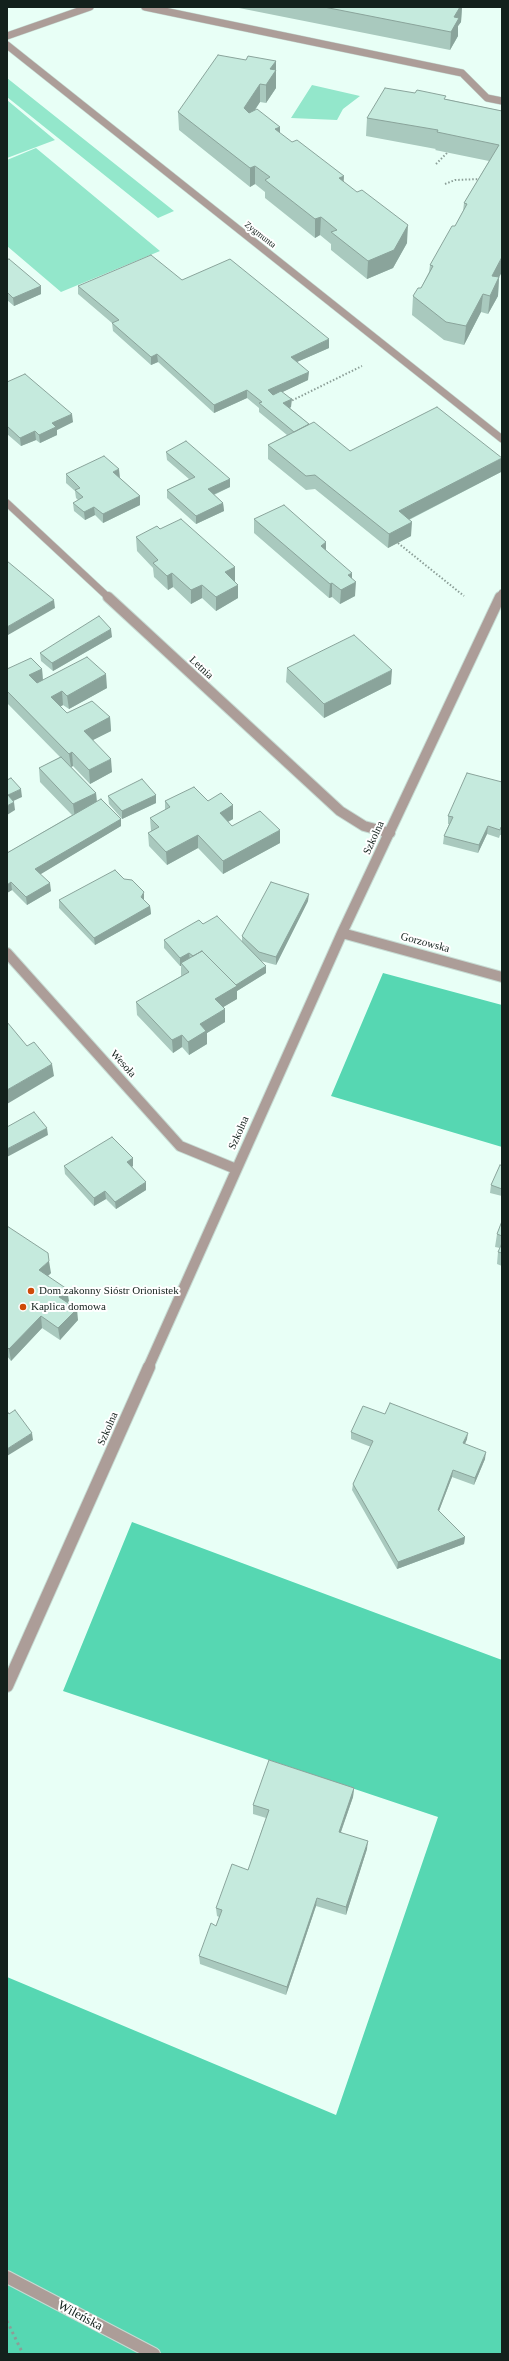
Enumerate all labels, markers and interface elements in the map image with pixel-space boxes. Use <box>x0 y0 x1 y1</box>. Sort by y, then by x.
street label: Zygmunta <box>242 219 278 251</box>
street label: Letnia <box>186 654 216 682</box>
street label: Szkolna <box>361 819 387 857</box>
street label: Gorzowska <box>399 930 451 956</box>
street label: Wesoła <box>107 1048 139 1080</box>
street label: Szkolna <box>226 1114 252 1152</box>
place label: Dom zakonny Sióstr Orionistek <box>39 1284 179 1298</box>
marker: Dom zakonny Sióstr Orionistek <box>26 1286 36 1296</box>
place label: Kaplica domowa <box>31 1300 106 1314</box>
marker: Kaplica domowa <box>18 1302 28 1312</box>
street label: Szkolna <box>95 1410 121 1448</box>
street label: Wileńska <box>55 2298 105 2334</box>

